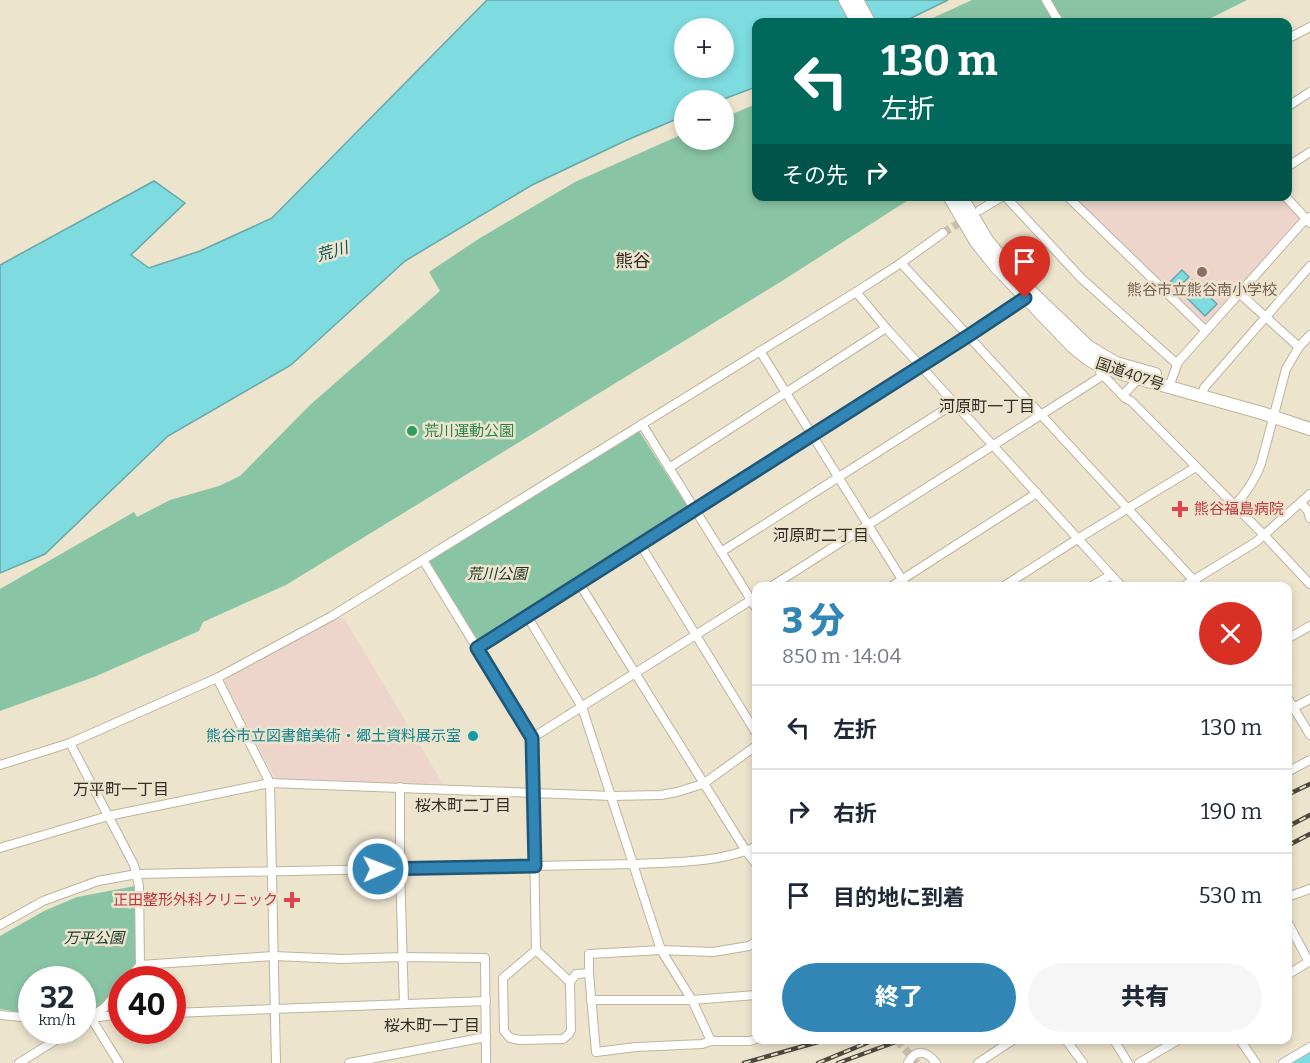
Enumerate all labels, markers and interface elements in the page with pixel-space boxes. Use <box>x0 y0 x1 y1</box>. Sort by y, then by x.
map controls <box>674 18 734 150</box>
button: + <box>674 18 734 78</box>
text: 130 m <box>881 36 998 86</box>
icon: left <box>782 42 860 120</box>
button: − <box>674 90 734 150</box>
text: 左折 <box>881 93 935 125</box>
icon: right <box>860 156 893 189</box>
text: その先 <box>782 162 848 189</box>
pin <box>999 236 1050 298</box>
water label: 荒川 <box>314 237 352 265</box>
icon: arrive <box>1008 245 1041 278</box>
district label: 熊谷 <box>615 250 651 272</box>
marker: 熊谷市立熊谷南小学校 <box>1195 265 1209 279</box>
place label: 熊谷市立熊谷南小学校 <box>1127 281 1277 299</box>
street label: 国道407号 <box>1094 354 1166 394</box>
district label: 河原町一丁目 <box>939 397 1035 416</box>
place label: 荒川運動公園 <box>424 422 514 440</box>
marker: 荒川運動公園 <box>405 424 419 438</box>
marker: 熊谷福島病院 <box>1171 500 1189 518</box>
place label: 熊谷福島病院 <box>1194 500 1284 518</box>
district label: 河原町二丁目 <box>773 526 869 545</box>
park label: 荒川公園 <box>467 565 529 583</box>
text: 3 分 <box>782 599 845 643</box>
button: close <box>1199 602 1262 665</box>
text: 850 m · 14:04 <box>782 644 901 668</box>
icon: left <box>782 711 815 744</box>
text: 130 m <box>1201 714 1262 741</box>
text: 左折 <box>833 716 877 743</box>
place label: 熊谷市立図書館美術・郷土資料展示室 <box>206 727 461 745</box>
marker: 熊谷市立図書館美術・郷土資料展示室 <box>466 729 480 743</box>
district label: 万平町一丁目 <box>73 780 169 799</box>
icon: right <box>782 795 815 828</box>
district label: 桜木町二丁目 <box>415 796 511 815</box>
text: 190 m <box>1201 798 1262 825</box>
text: 右折 <box>833 800 877 827</box>
position arrow <box>346 837 410 901</box>
icon: arrive <box>782 879 815 912</box>
text: 530 m <box>1199 882 1262 909</box>
text: 目的地に到着 <box>833 884 965 911</box>
place label: 正田整形外科クリニック <box>113 891 278 909</box>
marker: 正田整形外科クリニック <box>283 891 301 909</box>
park label: 万平公園 <box>64 929 126 947</box>
button: 終了 <box>782 963 1016 1032</box>
button: 共有 <box>1028 963 1262 1032</box>
speed limit sign: 40 <box>108 966 186 1044</box>
text: 32 <box>40 980 74 1016</box>
text: km/h <box>38 1011 76 1029</box>
district label: 桜木町一丁目 <box>384 1016 480 1035</box>

